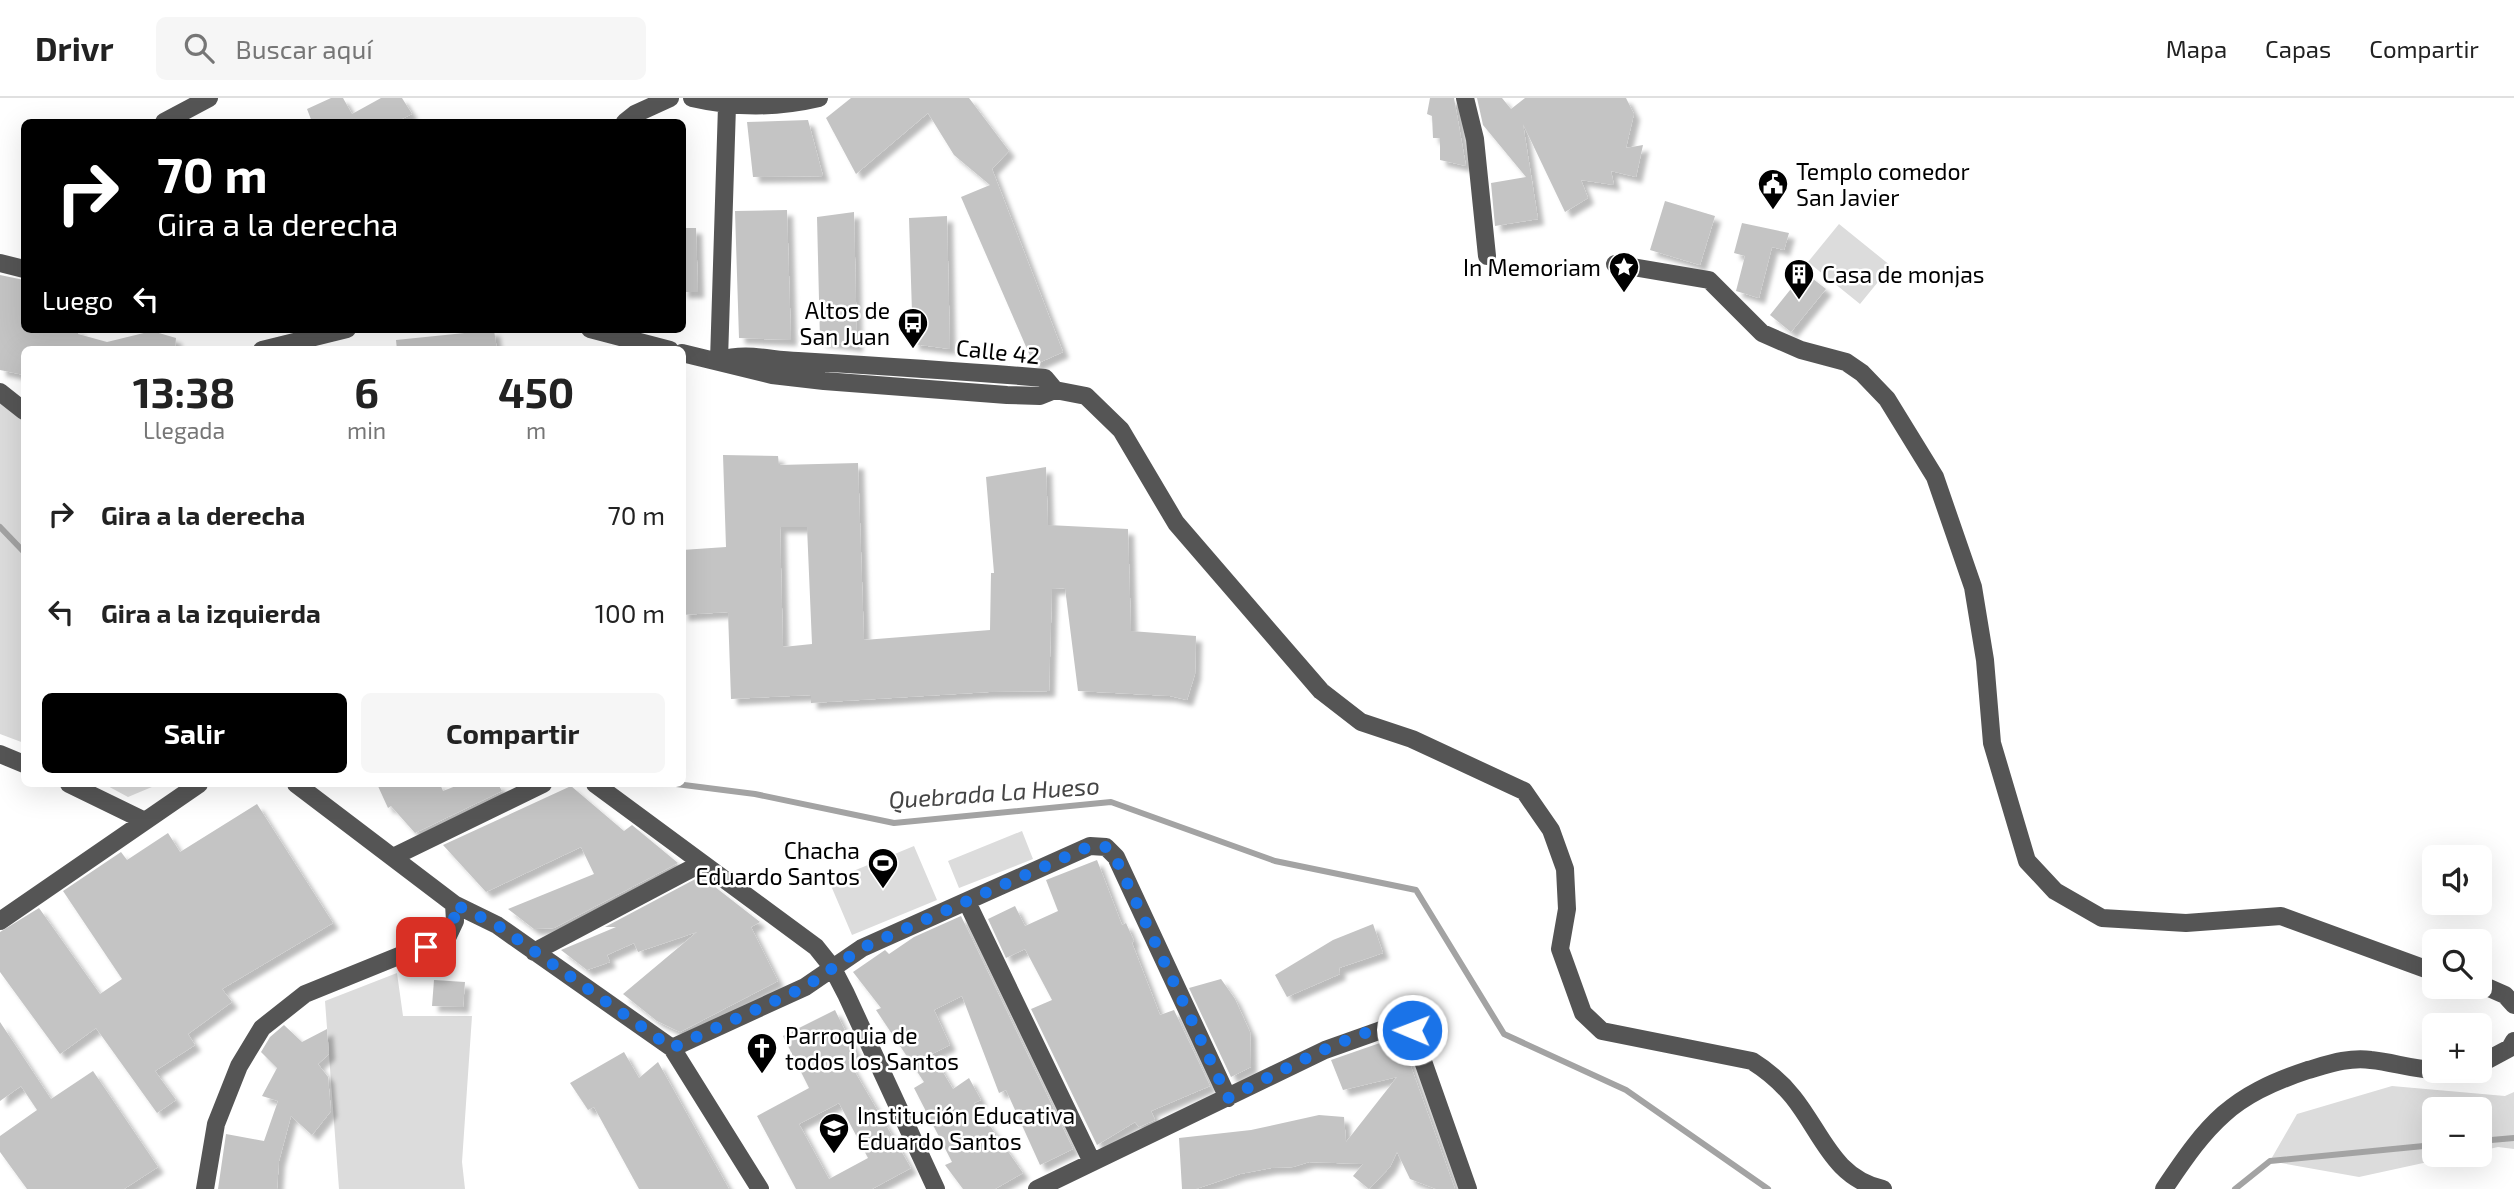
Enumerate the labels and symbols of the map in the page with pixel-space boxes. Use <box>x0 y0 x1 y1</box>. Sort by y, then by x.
place label: Templo comedor San Javier <box>1796 157 1970 211</box>
public building icon: Templo comedor San Javier <box>1756 167 1790 211</box>
place icon: In Memoriam <box>1607 250 1641 294</box>
place label: In Memoriam <box>1463 253 1601 281</box>
building icon: Casa de monjas <box>1782 257 1816 301</box>
place label: Casa de monjas <box>1822 260 1984 288</box>
place label: Altos de San Juan <box>800 296 890 350</box>
bus stop icon: Altos de San Juan <box>896 306 930 350</box>
street label: Calle 42 <box>955 333 1041 369</box>
water label: Quebrada La Hueso <box>887 770 1101 814</box>
place label: Chacha Eduardo Santos <box>695 836 860 890</box>
sports icon: Chacha Eduardo Santos <box>866 846 900 890</box>
pin <box>396 917 456 977</box>
position arrow <box>1375 993 1449 1067</box>
place label: Parroquia de todos los Santos <box>785 1021 959 1075</box>
church icon: Parroquia de todos los Santos <box>745 1031 779 1075</box>
place label: Institución Educativa Eduardo Santos <box>857 1101 1075 1155</box>
school or university icon: Institución Educativa Eduardo Santos <box>817 1111 851 1155</box>

